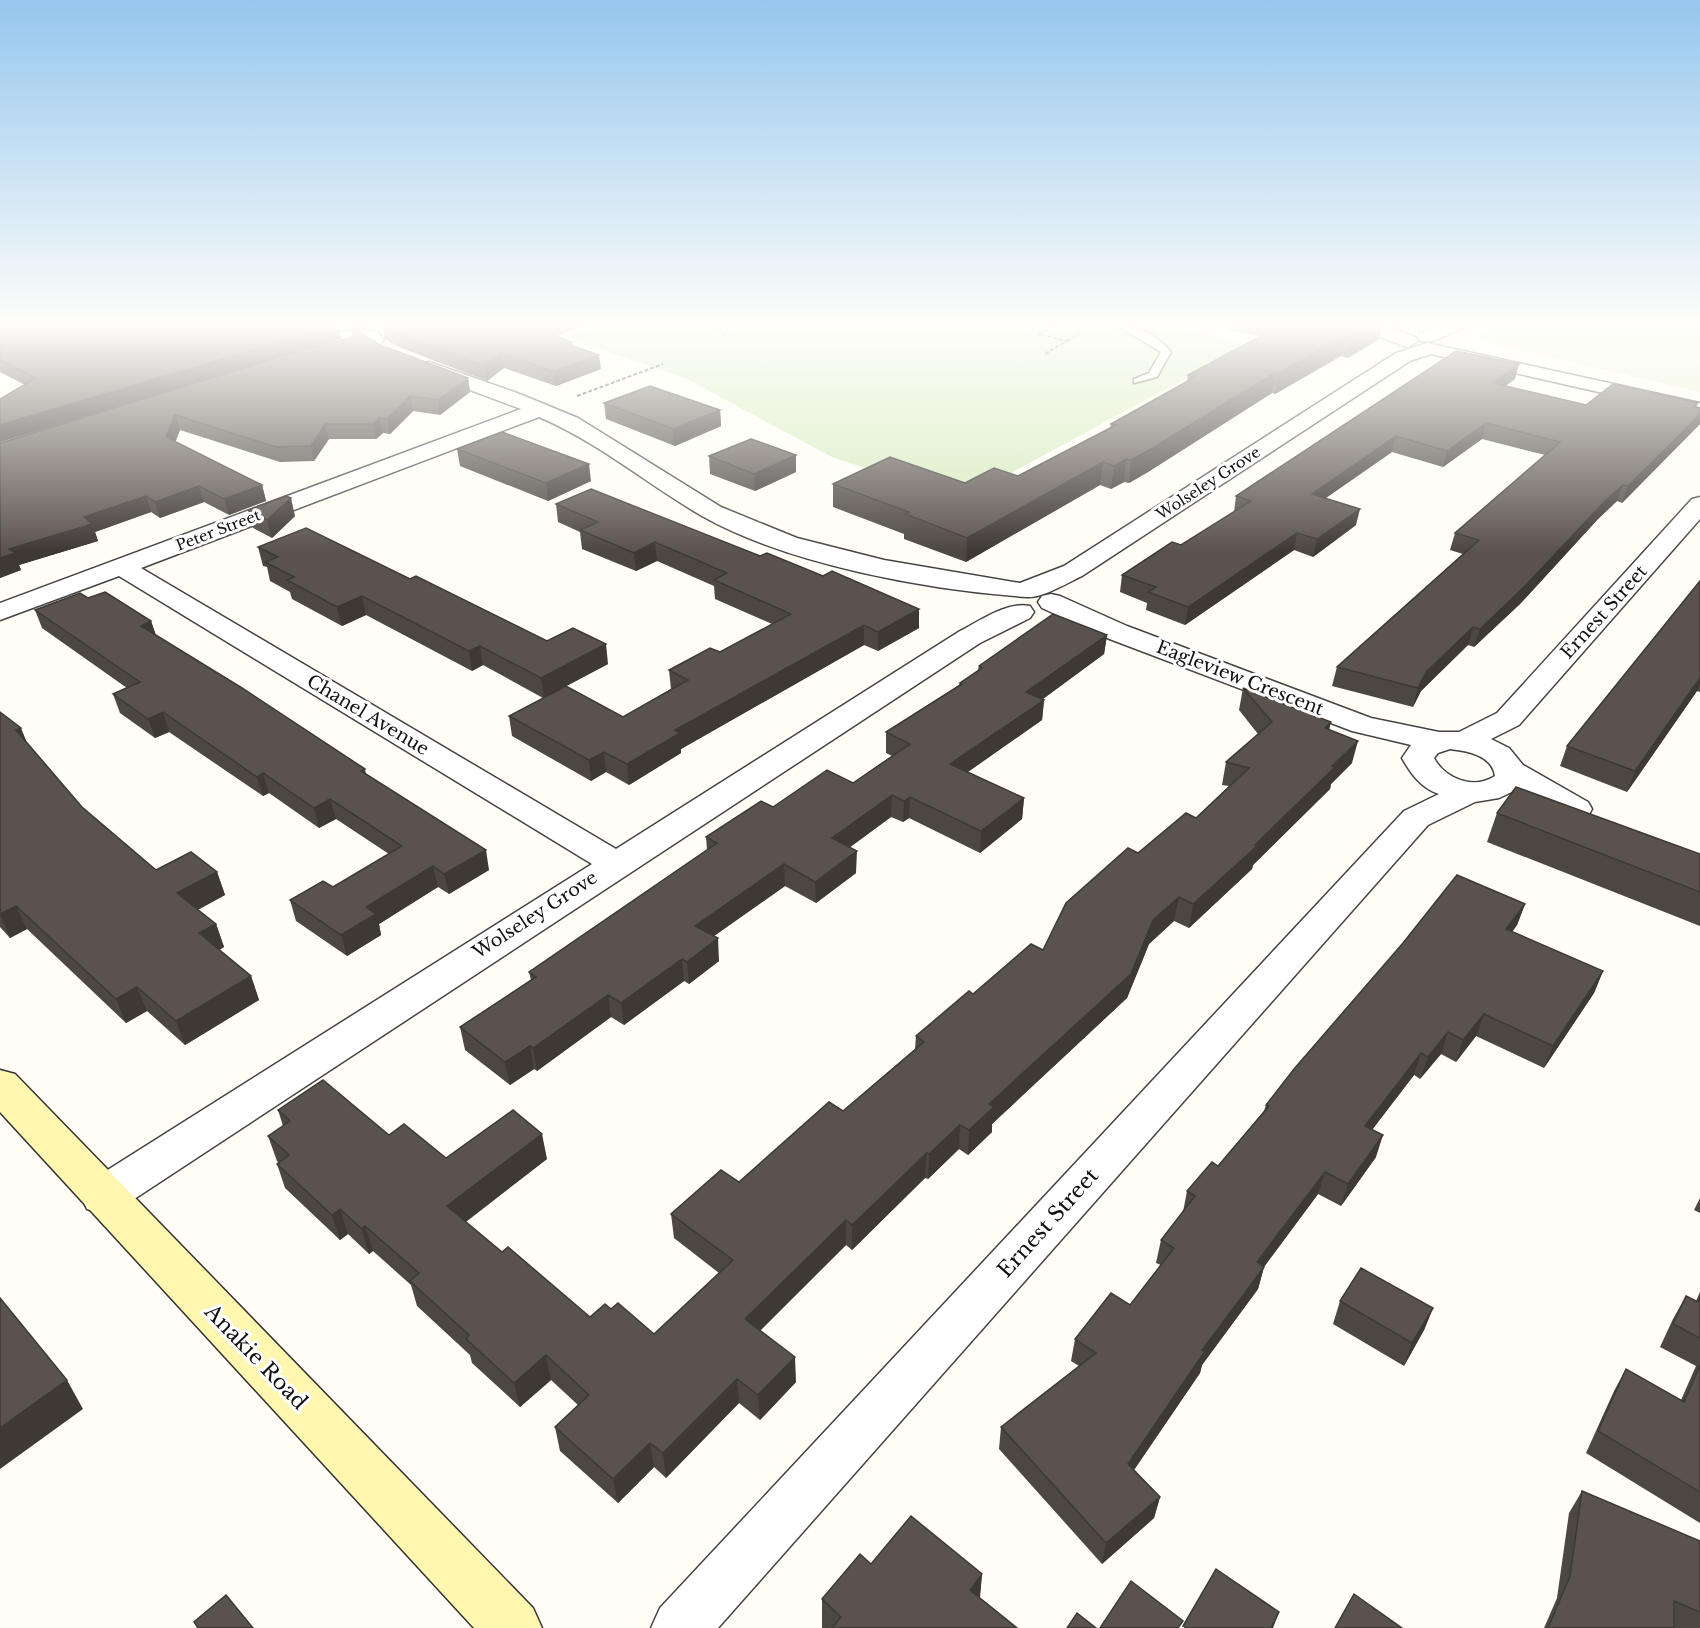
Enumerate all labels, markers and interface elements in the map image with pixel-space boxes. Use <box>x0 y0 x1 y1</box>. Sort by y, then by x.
street label: Wolseley Grove <box>1152 442 1264 524</box>
street label: Peter Street <box>173 505 263 555</box>
street label: Ernest Street <box>1556 560 1652 663</box>
street label: Eagleview Crescent <box>1153 636 1327 720</box>
street label: Chanel Avenue <box>303 670 433 760</box>
street label: Wolseley Grove <box>468 866 601 964</box>
street label: Ernest Street <box>992 1163 1104 1283</box>
street label: Anakie Road <box>199 1298 313 1415</box>

